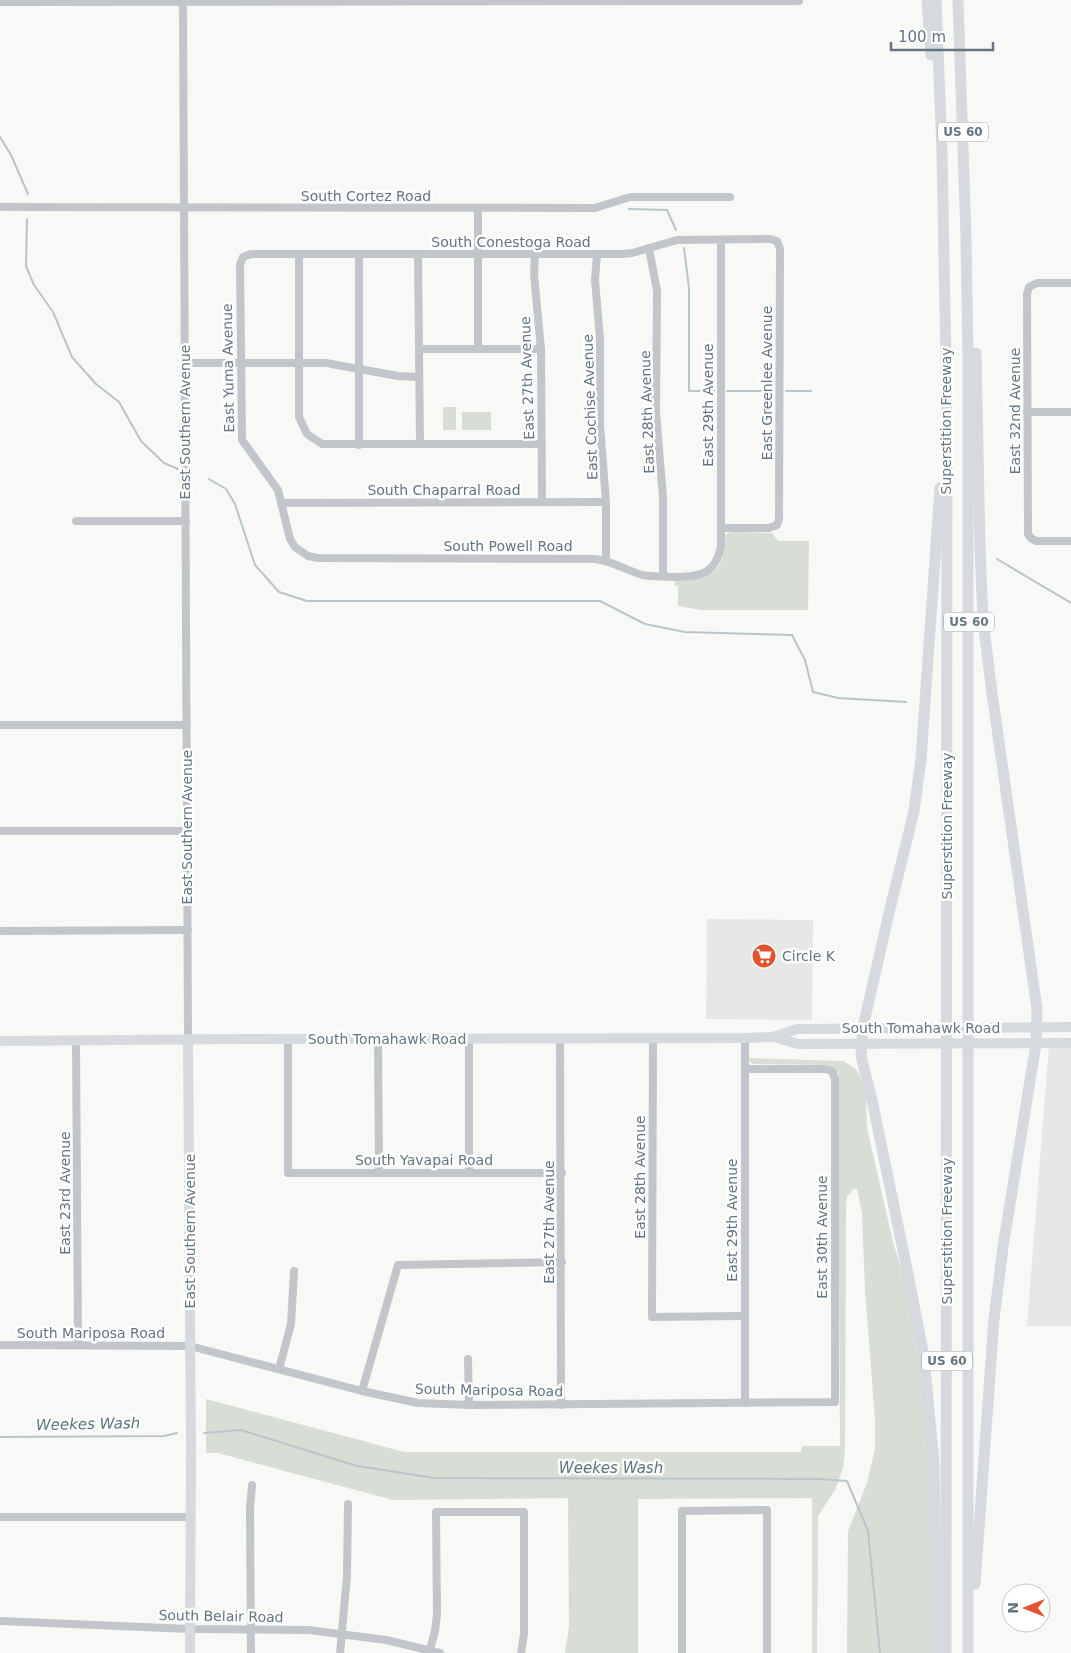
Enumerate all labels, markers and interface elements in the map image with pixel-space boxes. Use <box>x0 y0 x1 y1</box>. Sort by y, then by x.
scale bar <box>891 20 994 52</box>
text: 100 m <box>898 28 946 46</box>
road number: US 60 <box>938 122 988 142</box>
street label: South Cortez Road <box>301 188 431 204</box>
street label: South Conestoga Road <box>431 234 591 250</box>
street label: East Yuma Avenue <box>219 303 237 433</box>
street label: East Greenlee Avenue <box>759 306 775 460</box>
street label: East 27th Avenue <box>517 316 537 440</box>
street label: East Cochise Avenue <box>579 334 601 480</box>
street label: East 29th Avenue <box>700 343 716 467</box>
street label: East Southern Avenue <box>177 345 193 499</box>
street label: Superstition Freeway <box>938 348 954 494</box>
street label: East 32nd Avenue <box>1007 348 1023 474</box>
street label: East 28th Avenue <box>637 350 657 474</box>
street label: South Chaparral Road <box>367 482 521 498</box>
street label: South Powell Road <box>443 538 573 554</box>
road number: US 60 <box>944 612 994 632</box>
street label: East Southern Avenue <box>179 750 195 904</box>
street label: Superstition Freeway <box>939 753 955 899</box>
supermarket icon: Circle K <box>751 943 777 969</box>
place label: Circle K <box>782 948 836 964</box>
street label: South Tomahawk Road <box>842 1020 1000 1036</box>
street label: South Tomahawk Road <box>308 1031 466 1047</box>
street label: East 28th Avenue <box>632 1115 648 1239</box>
street label: East 23rd Avenue <box>57 1131 73 1255</box>
street label: South Yavapai Road <box>355 1152 493 1168</box>
street label: East Southern Avenue <box>182 1154 198 1308</box>
street label: East 29th Avenue <box>724 1158 740 1282</box>
street label: Superstition Freeway <box>939 1158 955 1304</box>
street label: East 27th Avenue <box>541 1160 557 1284</box>
street label: East 30th Avenue <box>814 1175 830 1299</box>
street label: South Mariposa Road <box>17 1325 165 1341</box>
road number: US 60 <box>922 1352 972 1370</box>
street label: South Mariposa Road <box>415 1381 563 1399</box>
water label: Weekes Wash <box>36 1414 140 1434</box>
water label: Weekes Wash <box>559 1459 663 1477</box>
north arrow <box>1001 1583 1051 1633</box>
text: N <box>1005 1602 1021 1614</box>
street label: South Belair Road <box>158 1607 284 1625</box>

